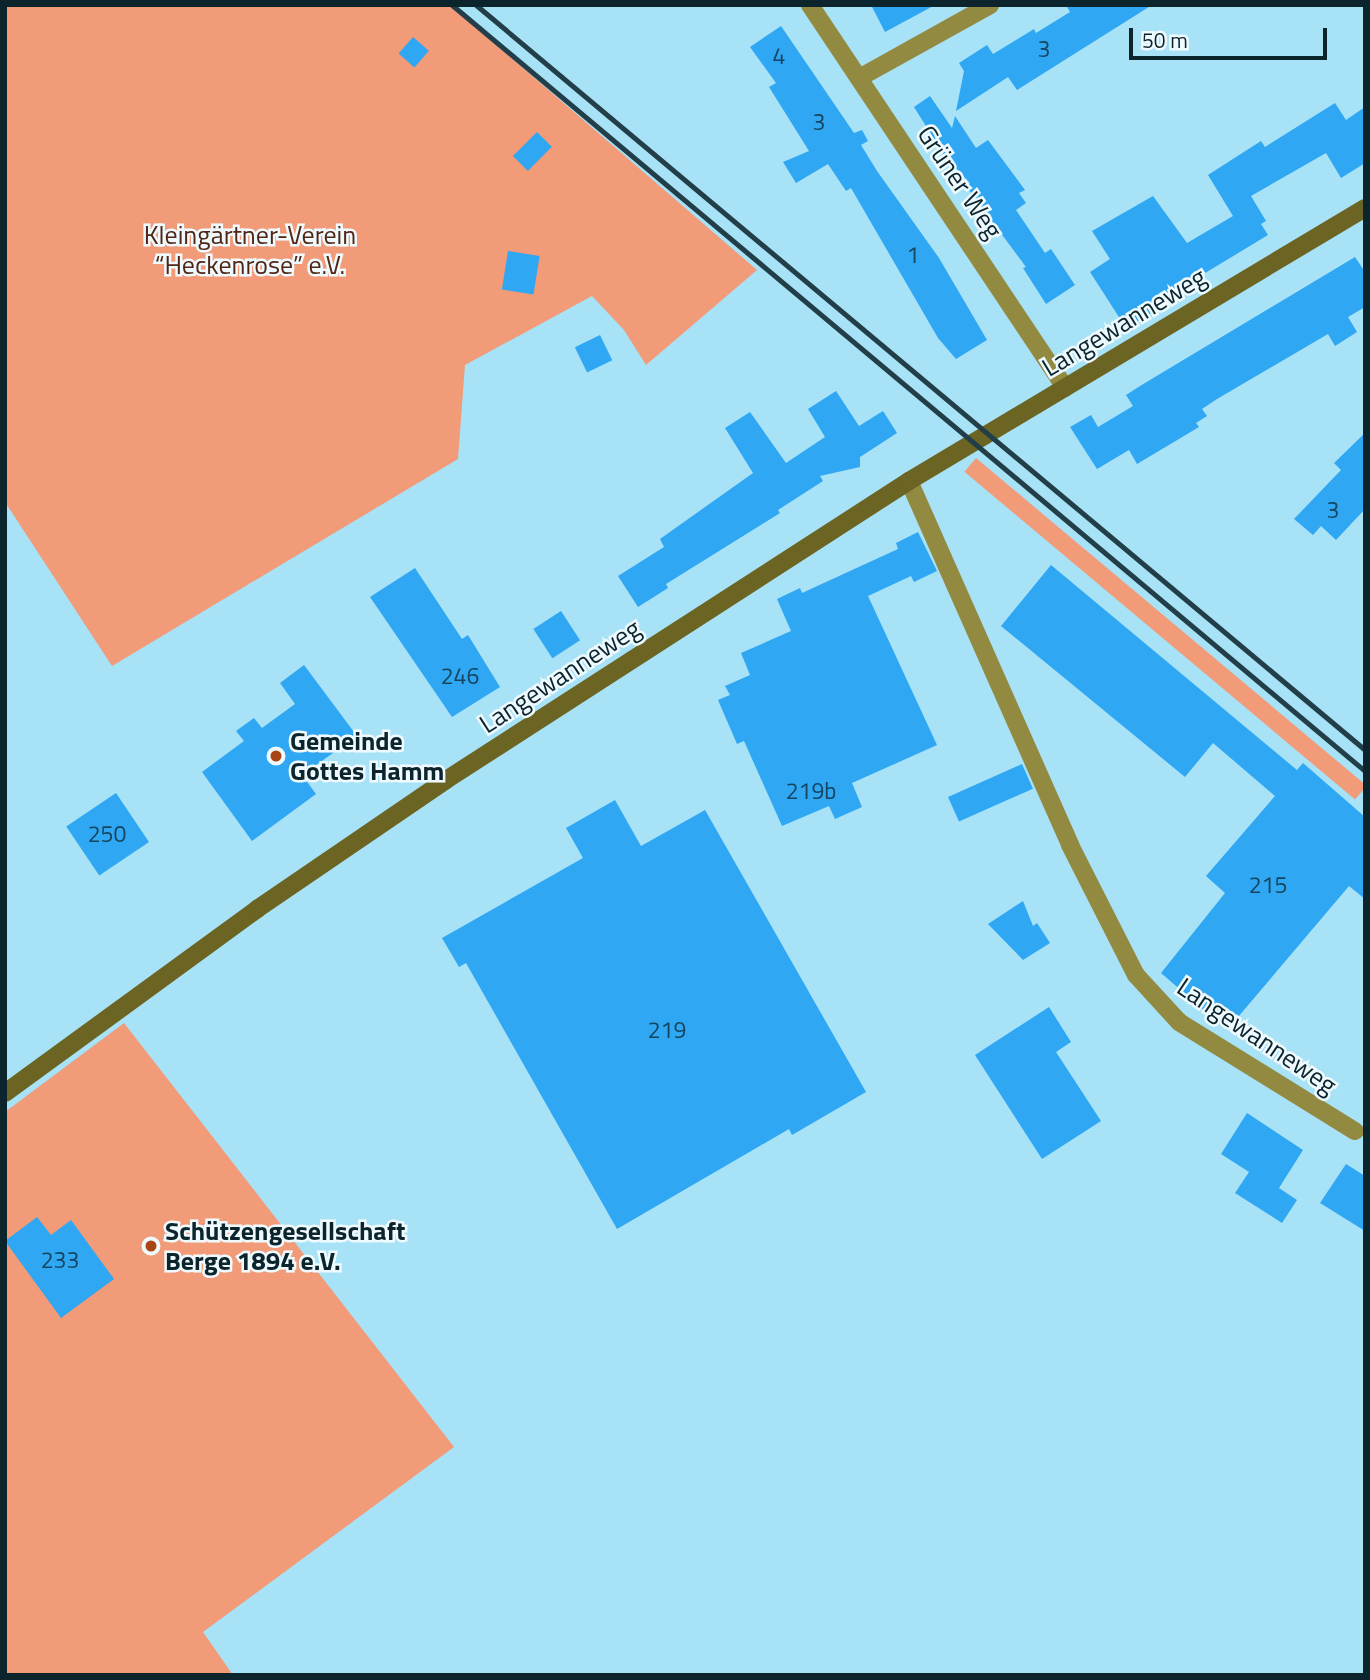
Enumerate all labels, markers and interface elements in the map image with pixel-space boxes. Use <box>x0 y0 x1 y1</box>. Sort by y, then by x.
scale bar <box>1132 14 1330 58</box>
text: 50 m <box>1142 24 1188 56</box>
house number: 3 <box>1038 35 1050 63</box>
house number: 4 <box>773 42 785 70</box>
house number: 3 <box>813 108 825 136</box>
street label: Grüner Weg <box>911 120 1009 244</box>
park label: Kleingärtner-Verein “Heckenrose” e.V. <box>144 219 356 280</box>
house number: 1 <box>907 241 919 269</box>
street label: Langewanneweg <box>1036 261 1212 383</box>
house number: 3 <box>1327 496 1339 524</box>
street label: Langewanneweg <box>474 612 646 740</box>
house number: 246 <box>441 662 479 690</box>
place label: Gemeinde Gottes Hamm <box>290 725 444 786</box>
marker: Gemeinde Gottes Hamm <box>268 748 284 764</box>
house number: 219b <box>786 777 836 805</box>
house number: 250 <box>88 820 126 848</box>
house number: 215 <box>1249 871 1287 899</box>
street label: Langewanneweg <box>1171 971 1343 1101</box>
house number: 219 <box>648 1016 686 1044</box>
place label: Schützengesellschaft Berge 1894 e.V. <box>165 1215 405 1276</box>
marker: Schützengesellschaft Berge 1894 e.V. <box>143 1238 159 1254</box>
house number: 233 <box>41 1246 79 1274</box>

